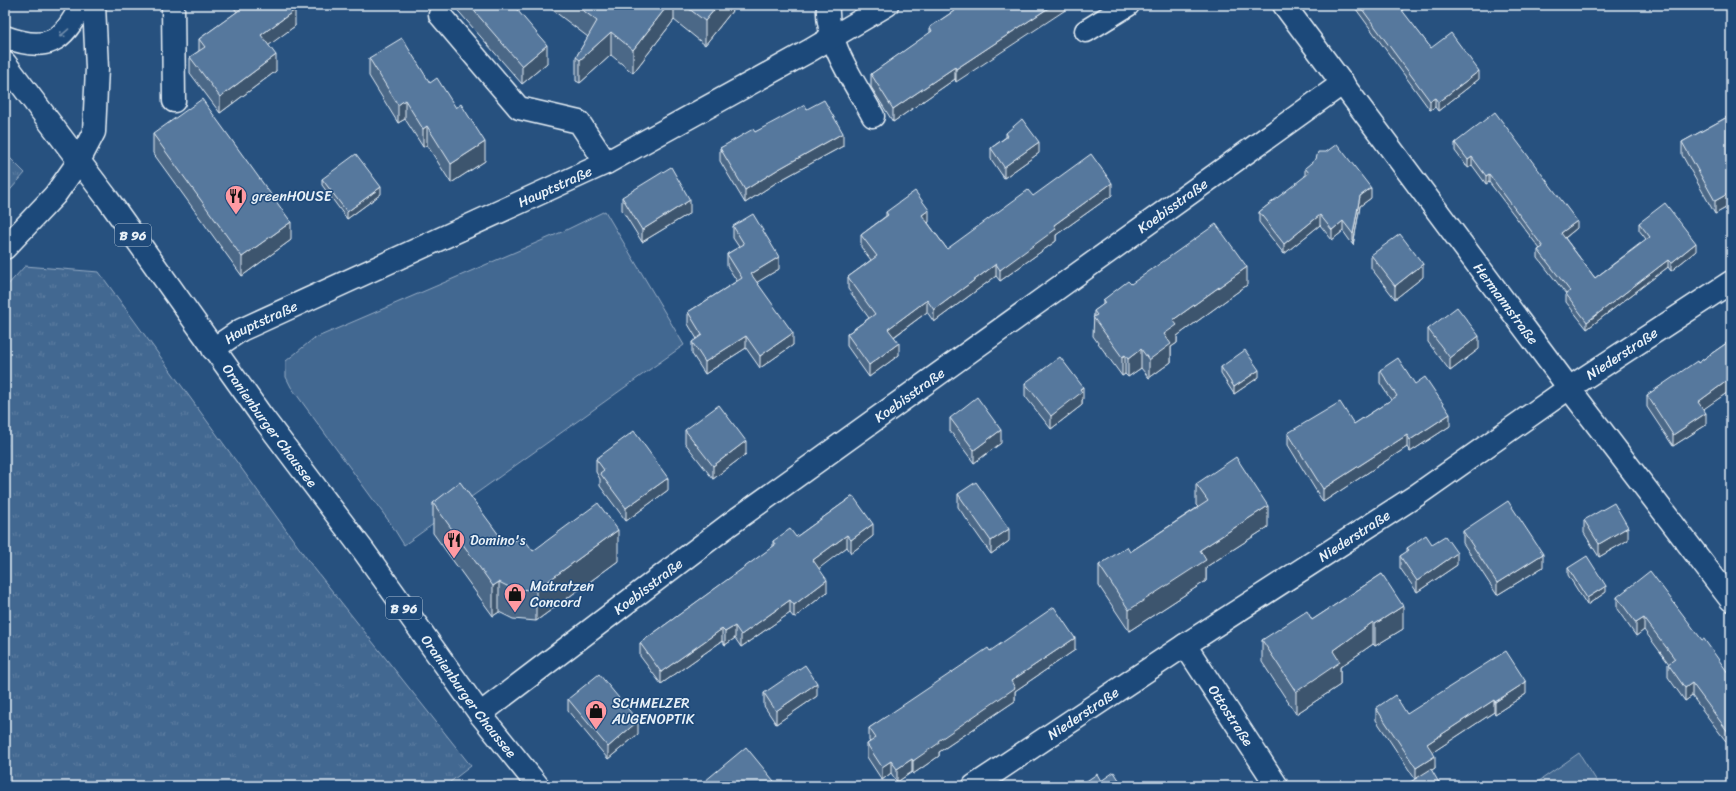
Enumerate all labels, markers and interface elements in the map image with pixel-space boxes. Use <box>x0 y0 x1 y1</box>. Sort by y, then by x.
one-way arrow <box>58 28 69 37</box>
street label: Hauptstraße <box>514 159 596 215</box>
street label: Koebisstraße <box>1132 172 1213 240</box>
restaurant icon: greenHOUSE <box>223 183 249 216</box>
place label: greenHOUSE <box>251 184 333 209</box>
road number: B 96 <box>115 224 151 246</box>
street label: Hermannstraße <box>1467 257 1545 350</box>
street label: Hauptstraße <box>219 294 302 351</box>
street label: Niederstraße <box>1581 321 1663 387</box>
street label: Oranienburger Chaussee <box>215 358 324 493</box>
street label: Koebisstraße <box>869 361 950 430</box>
street label: Niederstraße <box>1313 503 1396 569</box>
restaurant icon: Domino's <box>441 527 467 560</box>
place label: Domino's <box>470 528 526 553</box>
street label: Koebisstraße <box>608 552 689 622</box>
place label: Matratzen Concord <box>530 574 594 615</box>
shop icon: Matratzen Concord <box>502 581 528 614</box>
road number: B 96 <box>386 597 422 619</box>
street label: Oranienburger Chaussee <box>414 629 523 764</box>
street label: Niederstraße <box>1042 680 1124 747</box>
street label: Ottostraße <box>1201 680 1260 752</box>
place label: SCHMELZER AUGENOPTIK <box>611 691 695 732</box>
shop icon: SCHMELZER AUGENOPTIK <box>583 698 609 731</box>

